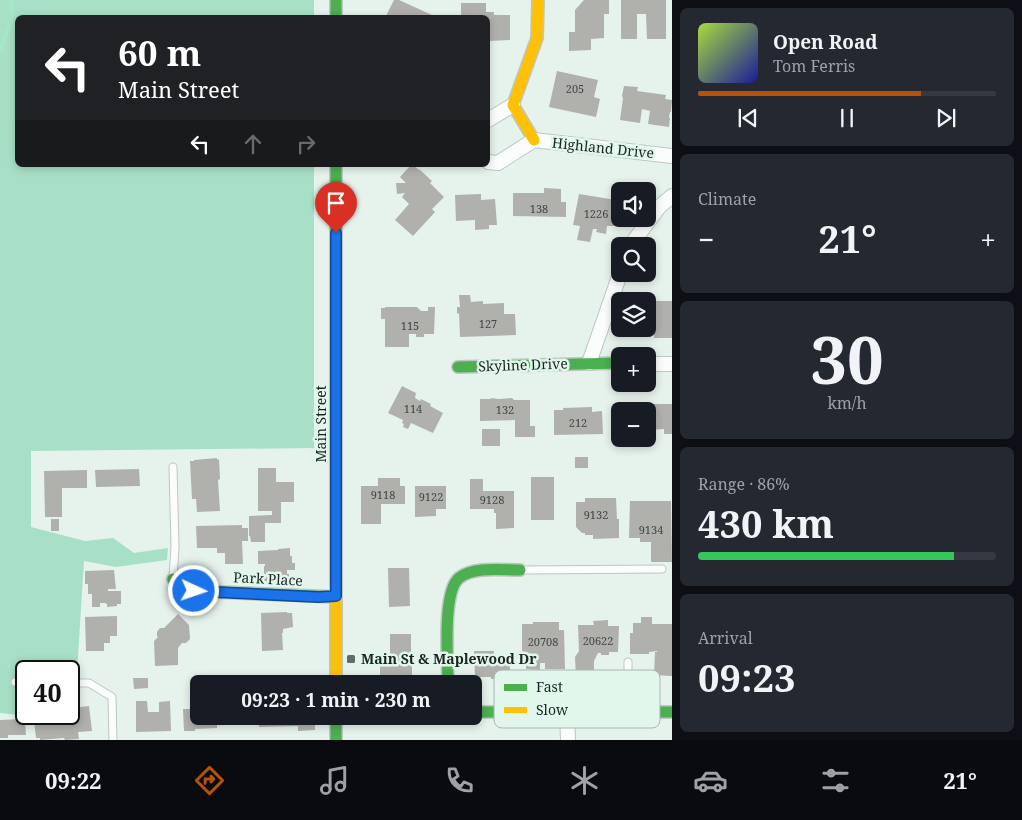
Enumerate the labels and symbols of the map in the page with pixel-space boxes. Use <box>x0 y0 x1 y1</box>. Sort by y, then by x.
house number: 205 <box>566 81 584 96</box>
street label: Highland Drive <box>551 133 655 162</box>
pin <box>315 182 357 233</box>
house number: 138 <box>530 201 548 216</box>
house number: 1226 <box>584 206 608 221</box>
house number: 127 <box>479 316 497 331</box>
house number: 115 <box>401 318 419 333</box>
street label: Skyline Drive <box>478 353 568 376</box>
street label: Main Street <box>311 385 330 463</box>
house number: 114 <box>404 401 422 416</box>
house number: 132 <box>496 402 514 417</box>
house number: 212 <box>569 415 587 430</box>
house number: 9118 <box>371 487 395 502</box>
house number: 9122 <box>419 489 443 504</box>
house number: 9128 <box>480 492 504 507</box>
house number: 9132 <box>584 507 608 522</box>
house number: 9134 <box>639 522 663 537</box>
position arrow <box>167 564 219 616</box>
street label: Park Place <box>233 567 303 590</box>
house number: 20622 <box>583 633 613 648</box>
house number: 20708 <box>528 634 558 649</box>
place label: Main St & Maplewood Dr <box>361 649 537 668</box>
marker: Main St & Maplewood Dr <box>345 653 357 665</box>
speed limit sign: 40 <box>15 660 80 725</box>
legend <box>494 670 660 728</box>
text: Fast <box>536 677 563 696</box>
text: Slow <box>536 700 569 719</box>

